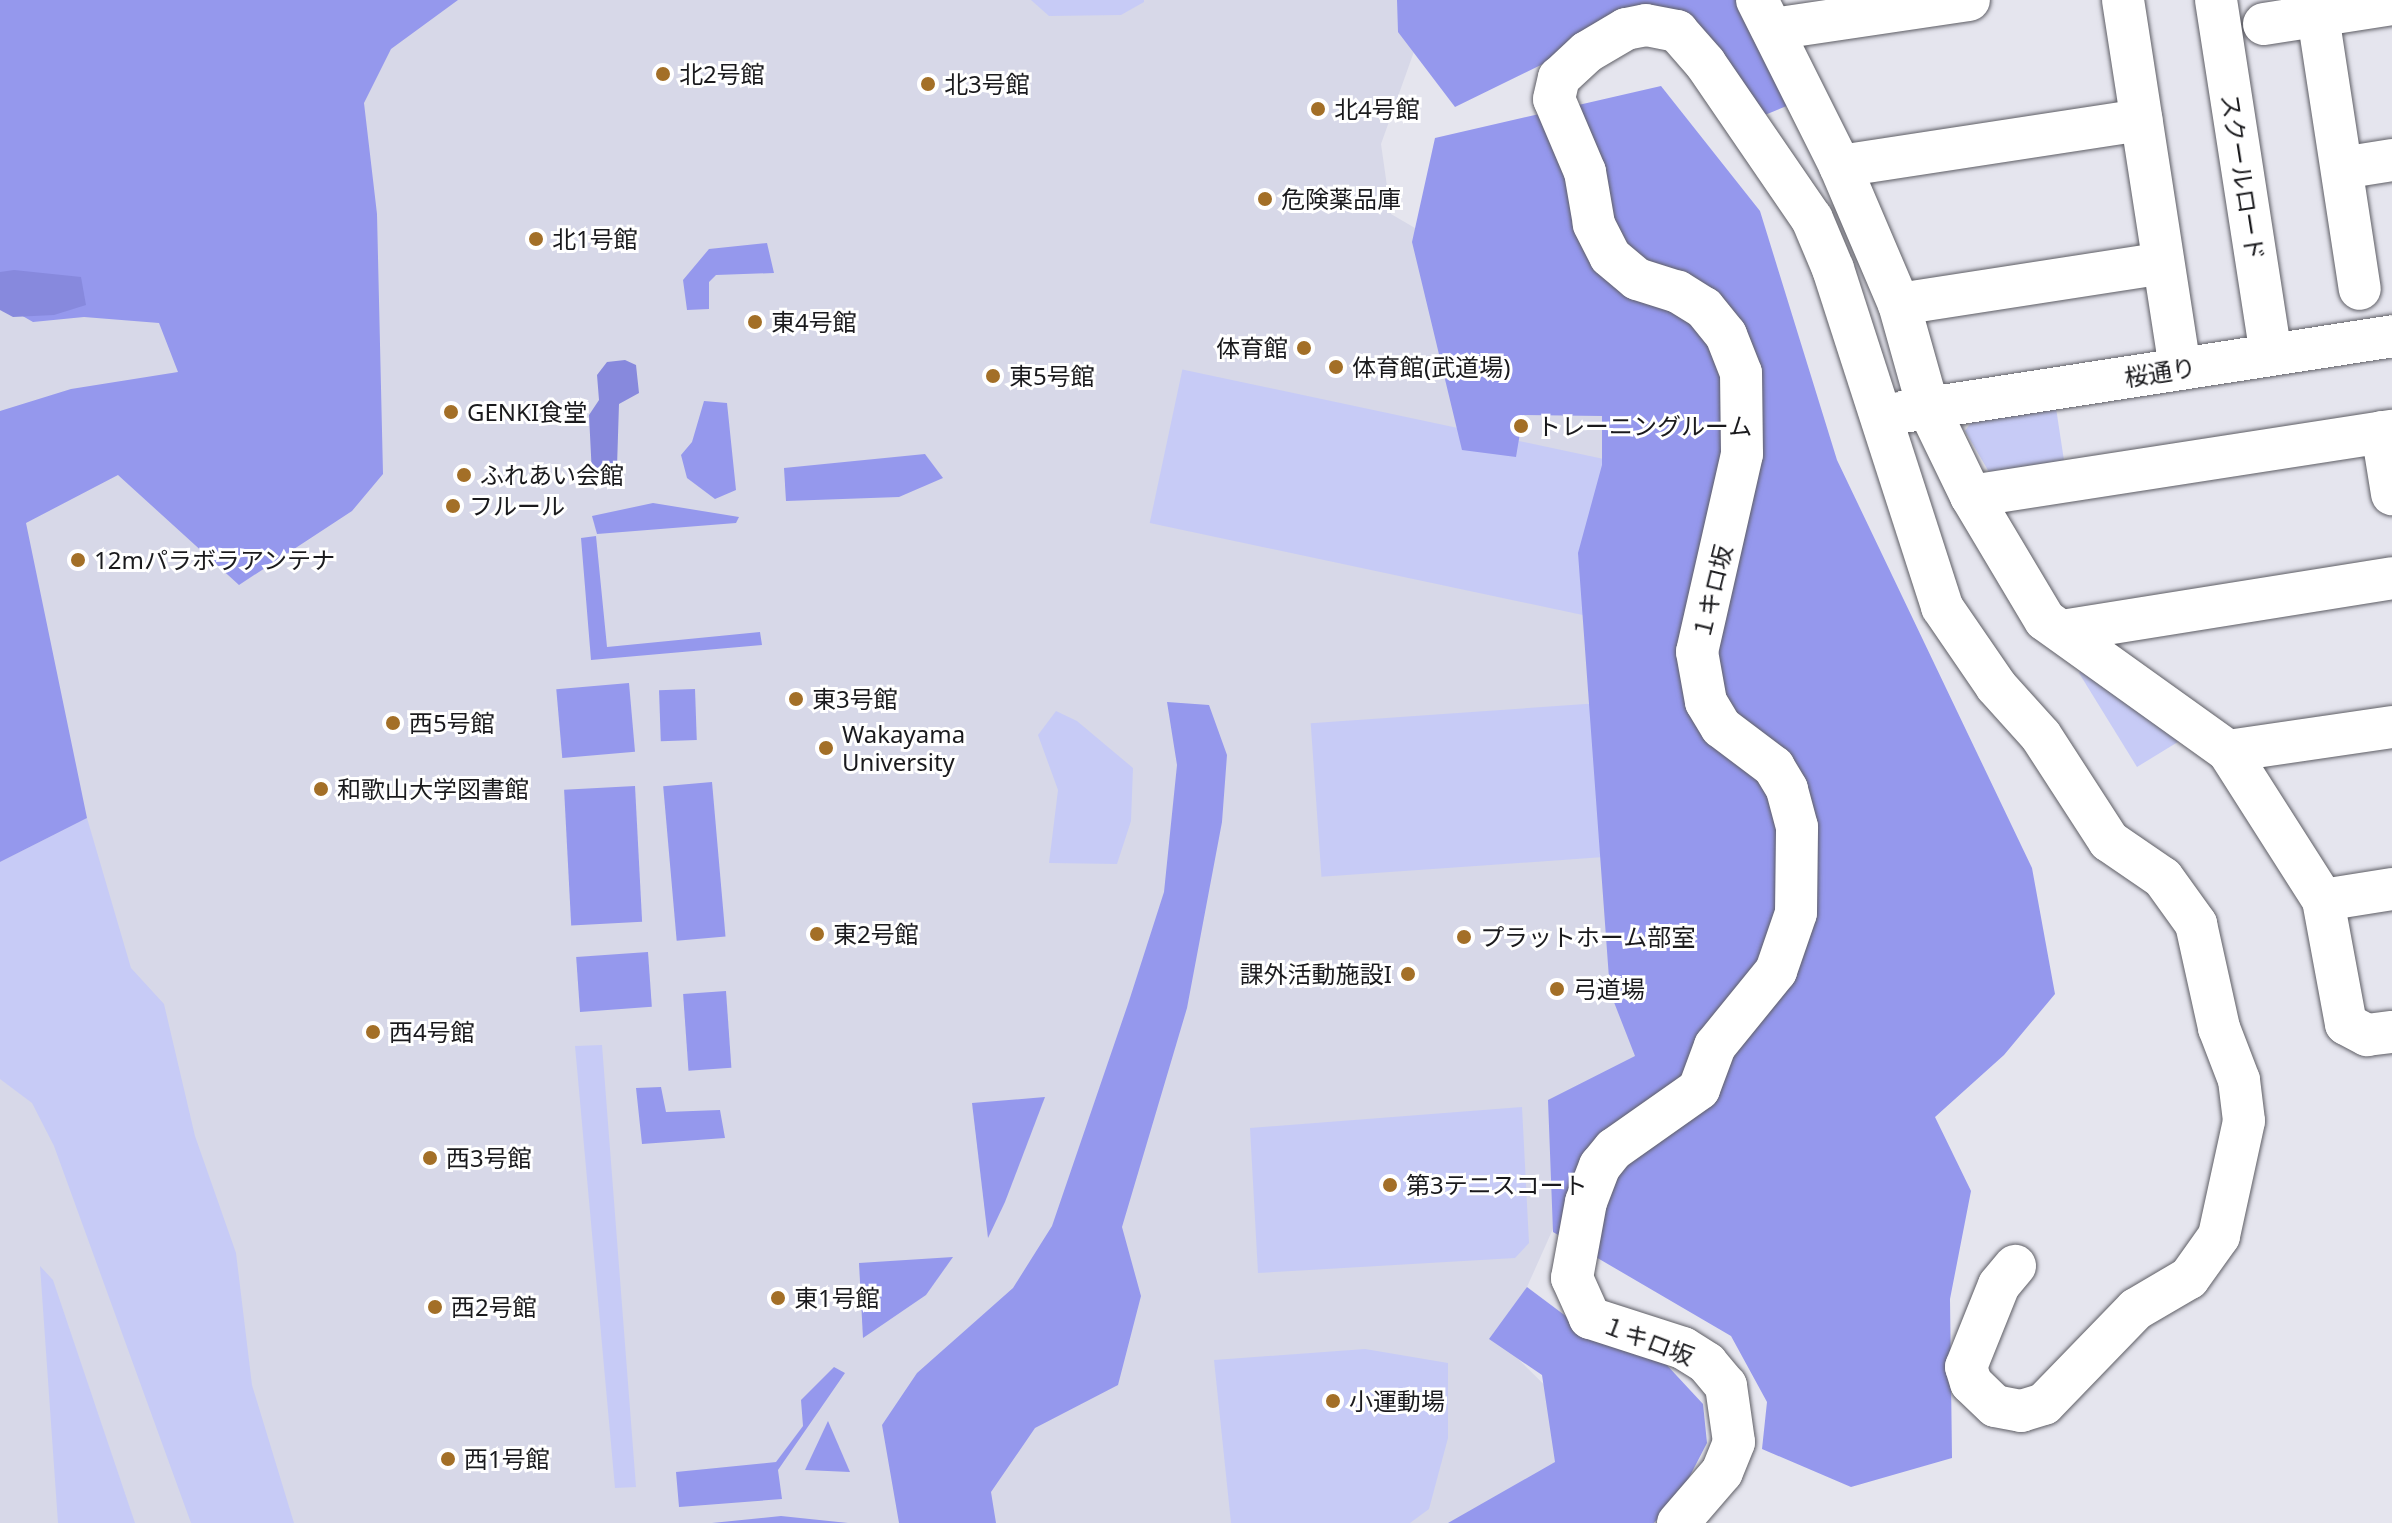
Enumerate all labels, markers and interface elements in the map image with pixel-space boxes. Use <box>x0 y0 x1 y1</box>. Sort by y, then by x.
place label: 北2号館 <box>679 60 765 88</box>
marker: 北2号館 <box>654 65 672 83</box>
place label: 北3号館 <box>944 70 1030 98</box>
marker: 北3号館 <box>919 75 937 93</box>
street label: スクールロード <box>2216 92 2270 262</box>
place label: 北4号館 <box>1334 95 1420 123</box>
marker: 北4号館 <box>1309 100 1327 118</box>
place label: 危険薬品庫 <box>1281 185 1401 213</box>
marker: 危険薬品庫 <box>1256 190 1274 208</box>
place label: 北1号館 <box>552 225 638 253</box>
marker: 北1号館 <box>527 230 545 248</box>
place label: 東4号館 <box>771 308 857 336</box>
marker: 東4号館 <box>746 313 764 331</box>
place label: 体育館 <box>1216 334 1288 362</box>
marker: 体育館 <box>1295 339 1313 357</box>
street label: 桜通り <box>2122 352 2198 392</box>
place label: 体育館(武道場) <box>1352 353 1510 381</box>
marker: 体育館(武道場) <box>1327 358 1345 376</box>
place label: 東5号館 <box>1009 362 1095 390</box>
marker: 東5号館 <box>984 367 1002 385</box>
place label: GENKI食堂 <box>467 398 587 426</box>
marker: GENKI食堂 <box>442 403 460 421</box>
place label: トレーニングルーム <box>1537 412 1753 440</box>
marker: トレーニングルーム <box>1512 417 1530 435</box>
place label: ふれあい会館 <box>480 461 624 489</box>
marker: ふれあい会館 <box>455 466 473 484</box>
place label: フルール <box>469 492 565 520</box>
marker: フルール <box>444 497 462 515</box>
street label: １キロ坂 <box>1686 542 1738 642</box>
place label: 12mパラボラアンテナ <box>94 546 336 574</box>
marker: 12mパラボラアンテナ <box>69 551 87 569</box>
place label: 東3号館 <box>812 685 898 713</box>
marker: 東3号館 <box>787 690 805 708</box>
place label: 西5号館 <box>409 709 495 737</box>
marker: 西5号館 <box>384 714 402 732</box>
place label: Wakayama University <box>842 720 965 776</box>
marker: Wakayama University <box>817 739 835 757</box>
place label: 和歌山大学図書館 <box>337 775 529 803</box>
marker: 和歌山大学図書館 <box>312 780 330 798</box>
place label: 東2号館 <box>833 920 919 948</box>
place label: プラットホーム部室 <box>1480 923 1696 951</box>
marker: 東2号館 <box>808 925 826 943</box>
marker: プラットホーム部室 <box>1455 928 1473 946</box>
place label: 課外活動施設I <box>1240 960 1392 988</box>
marker: 課外活動施設I <box>1399 965 1417 983</box>
place label: 弓道場 <box>1573 975 1645 1003</box>
marker: 弓道場 <box>1548 980 1566 998</box>
place label: 西4号館 <box>389 1018 475 1046</box>
marker: 西4号館 <box>364 1023 382 1041</box>
place label: 西3号館 <box>446 1144 532 1172</box>
marker: 西3号館 <box>421 1149 439 1167</box>
place label: 第3テニスコート <box>1406 1171 1588 1199</box>
marker: 第3テニスコート <box>1381 1176 1399 1194</box>
place label: 東1号館 <box>794 1284 880 1312</box>
marker: 東1号館 <box>769 1289 787 1307</box>
place label: 西2号館 <box>451 1293 537 1321</box>
marker: 西2号館 <box>426 1298 444 1316</box>
street label: １キロ坂 <box>1598 1309 1698 1371</box>
place label: 小運動場 <box>1349 1387 1445 1415</box>
marker: 小運動場 <box>1324 1392 1342 1410</box>
place label: 西1号館 <box>464 1445 550 1473</box>
marker: 西1号館 <box>439 1450 457 1468</box>

